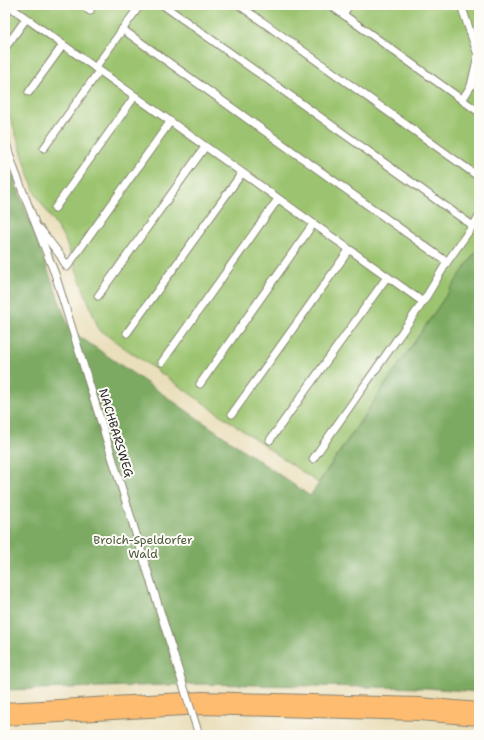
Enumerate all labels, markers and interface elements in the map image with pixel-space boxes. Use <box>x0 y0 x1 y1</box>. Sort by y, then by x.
street label: NACHBARSWEG <box>95 387 137 479</box>
park label: Broich-Speldorfer Wald <box>93 532 193 562</box>

